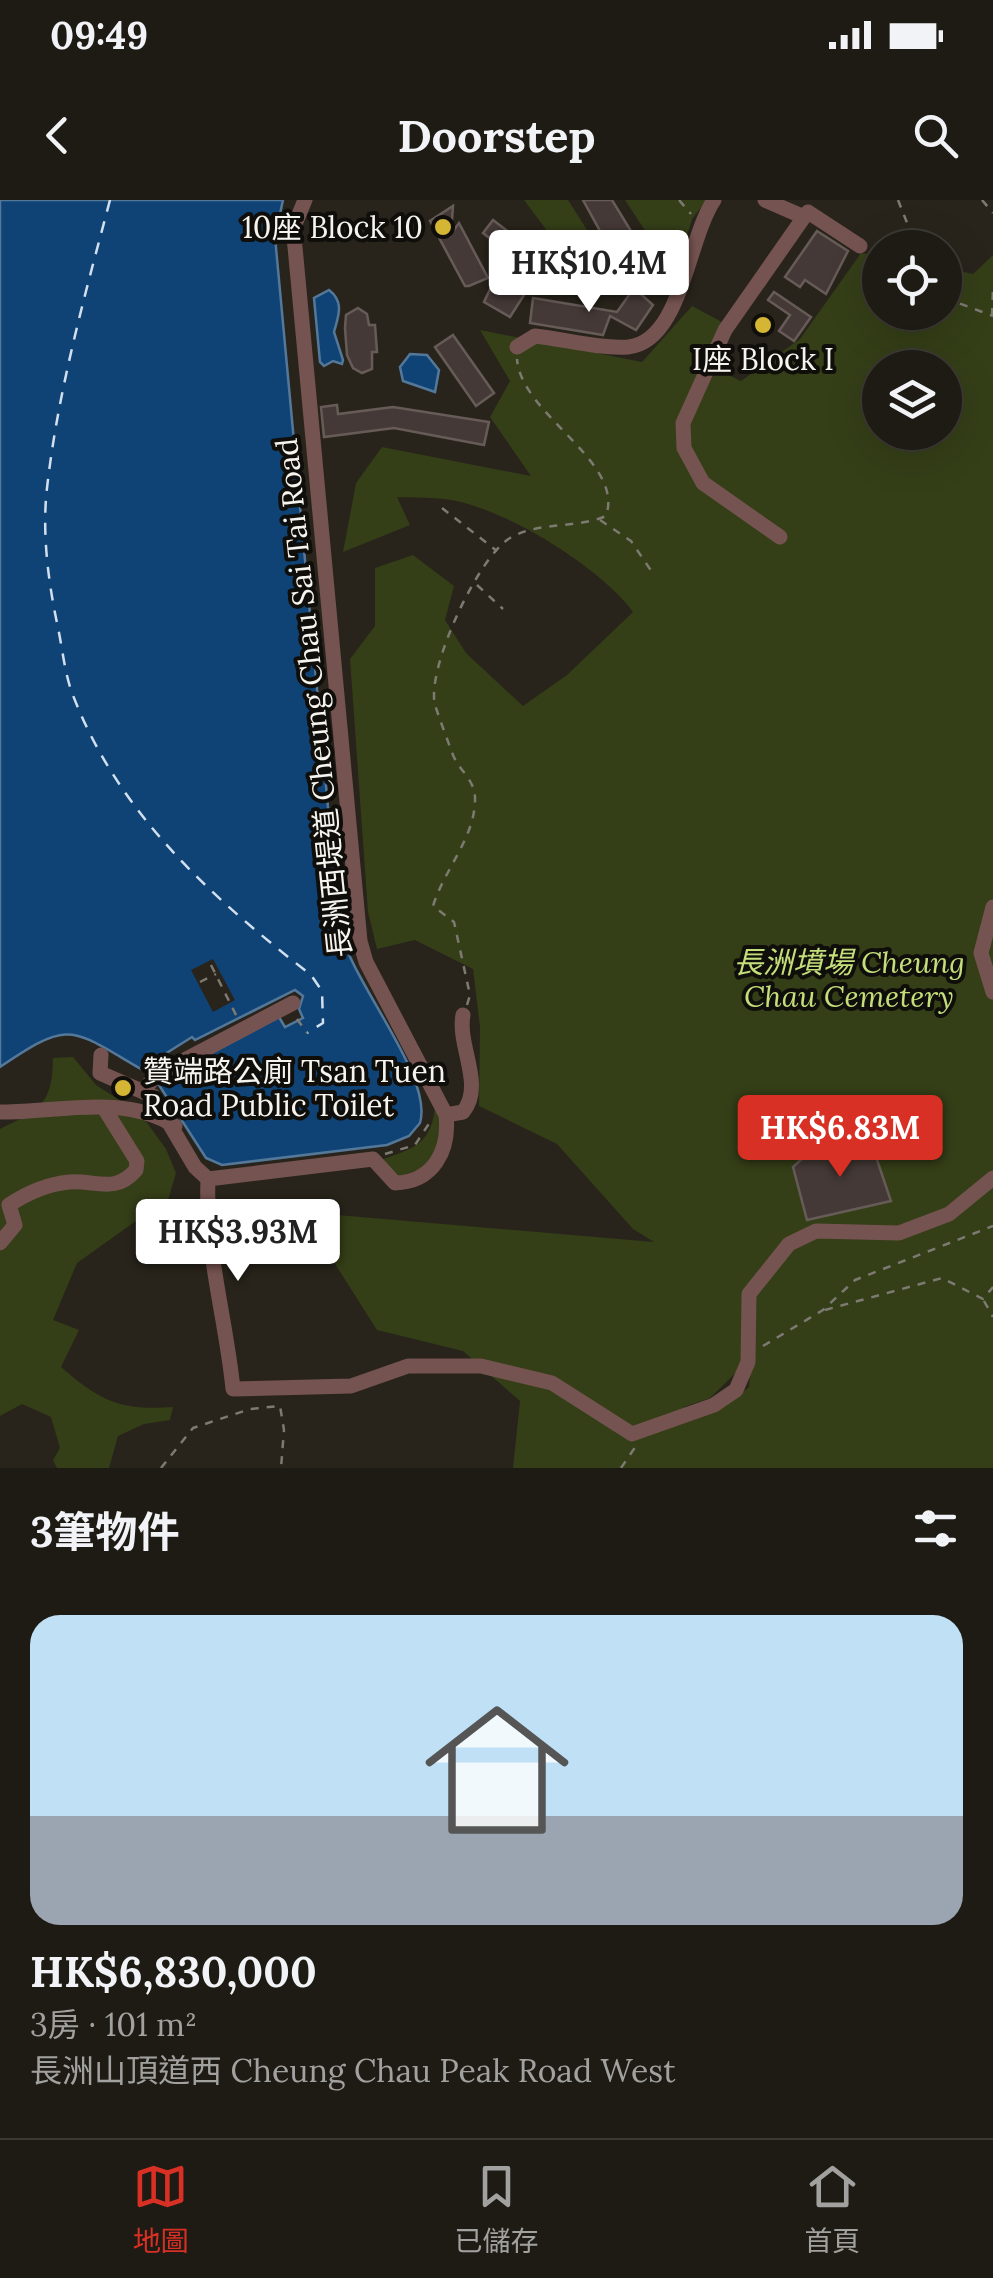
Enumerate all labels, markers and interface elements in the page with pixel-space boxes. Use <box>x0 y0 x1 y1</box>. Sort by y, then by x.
text: 09:49 <box>50 11 148 59</box>
text: Doorstep <box>397 107 596 164</box>
icon: back <box>30 108 85 163</box>
icon: search <box>908 108 963 163</box>
place label: 10座 Block 10 <box>242 208 423 246</box>
marker: 10座 Block 10 <box>432 216 454 238</box>
pin: HK$10.4M <box>486 230 692 315</box>
map controls <box>862 230 962 450</box>
button: locate <box>862 230 962 330</box>
text: HK$10.4M <box>511 242 667 283</box>
marker: I座 Block I <box>752 314 774 336</box>
place label: I座 Block I <box>692 340 834 378</box>
button: layers <box>862 350 962 450</box>
street label: 長洲西堤道 Cheung Chau Sai Tai Road <box>267 436 360 960</box>
park label: 長洲墳場 Cheung Chau Cemetery <box>733 943 965 1015</box>
place label: 贊端路公廁 Tsan Tuen Road Public Toilet <box>143 1052 446 1124</box>
marker: 贊端路公廁 Tsan Tuen Road Public Toilet <box>112 1077 134 1099</box>
pin: HK$6.83M <box>737 1095 943 1180</box>
text: HK$6.83M <box>760 1107 920 1148</box>
pin: HK$3.93M <box>135 1199 341 1284</box>
text: HK$3.93M <box>158 1211 318 1252</box>
icon: filters <box>908 1501 963 1556</box>
text: 3筆物件 <box>30 1505 180 1559</box>
icon: home <box>407 1680 587 1860</box>
text: HK$6,830,000 <box>30 1945 317 1999</box>
text: 3房 · 101 m² <box>30 2004 197 2045</box>
text: 長洲山頂道西 Cheung Chau Peak Road West <box>30 2050 676 2091</box>
tab: 地圖 <box>133 2159 189 2259</box>
tab: 已儲存 <box>454 2159 538 2259</box>
tab: 首頁 <box>804 2159 860 2259</box>

